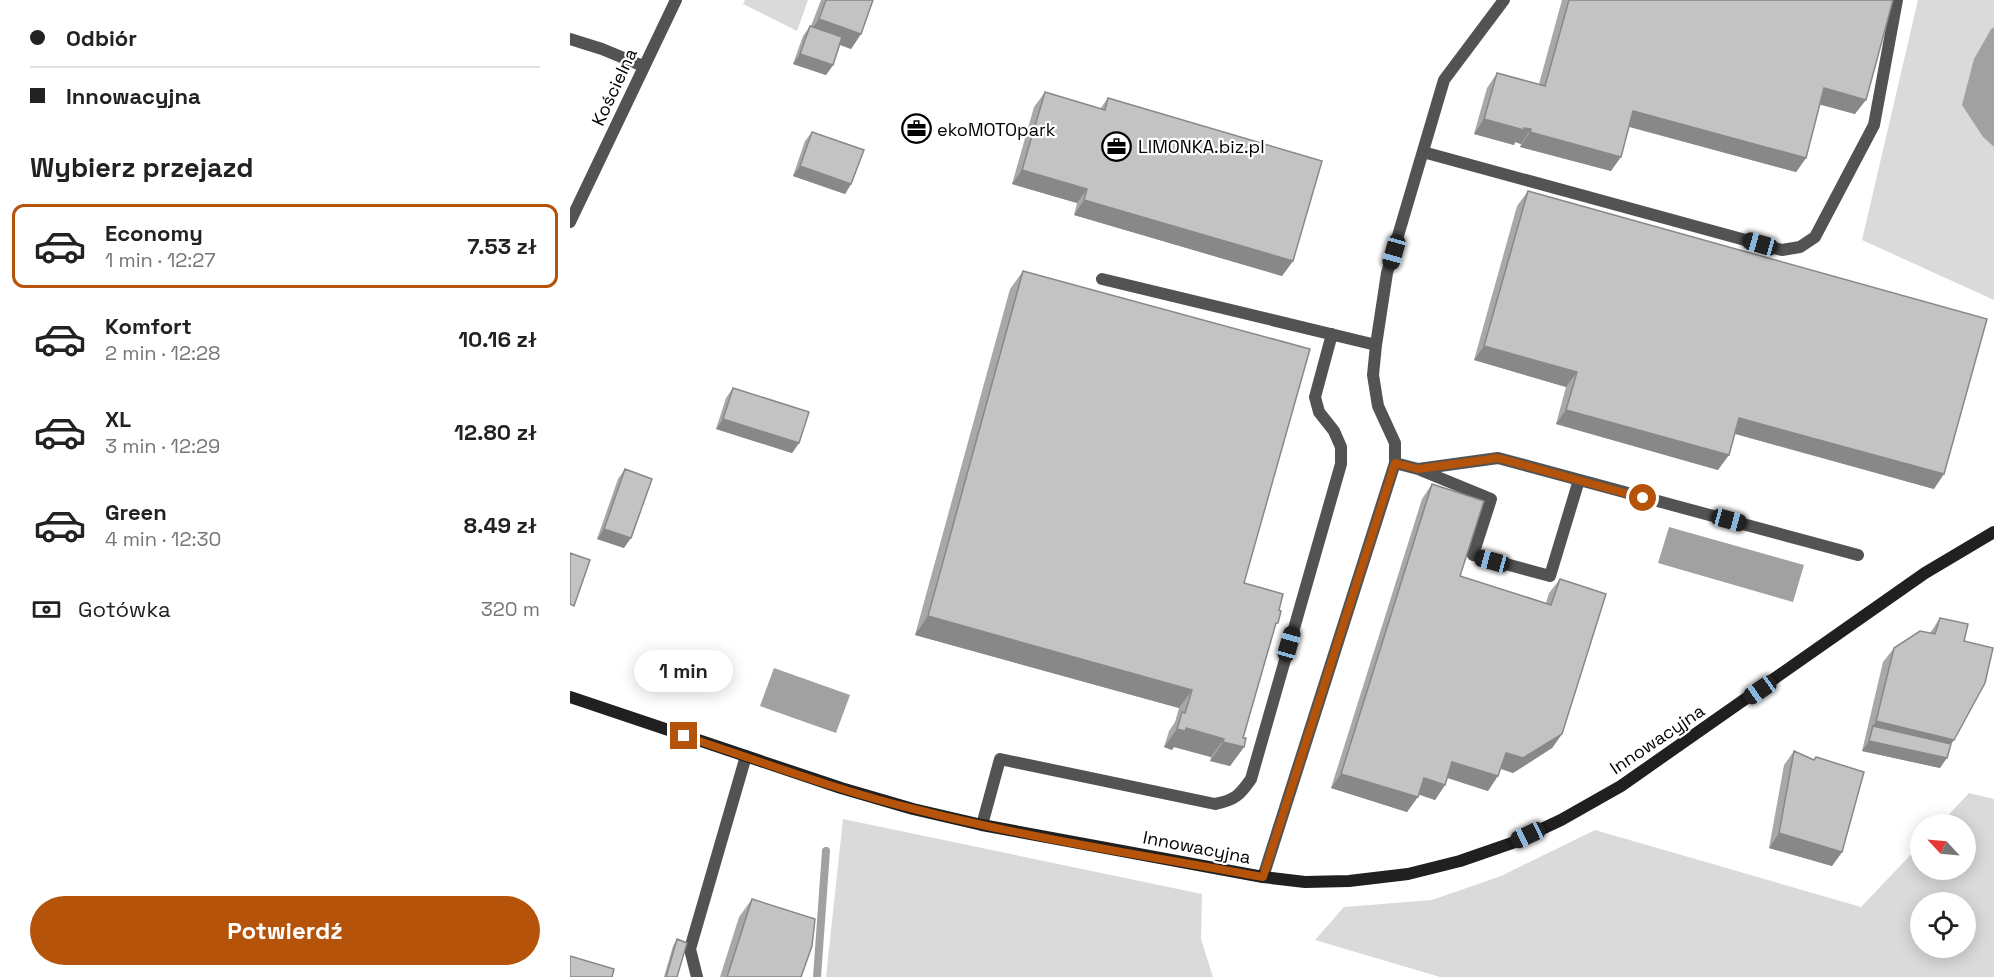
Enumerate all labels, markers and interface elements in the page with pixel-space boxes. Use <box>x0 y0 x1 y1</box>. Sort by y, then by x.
text: Odbiór <box>66 24 137 52</box>
street label: Kościelna <box>586 45 642 129</box>
text: Innowacyjna <box>66 82 201 110</box>
office icon: ekoMOTOpark <box>900 113 932 145</box>
place label: ekoMOTOpark <box>937 118 1056 141</box>
office icon: LIMONKA.biz.pl <box>1101 130 1133 162</box>
place label: LIMONKA.biz.pl <box>1138 135 1265 158</box>
text: Wybierz przejazd <box>30 150 254 185</box>
icon: car <box>33 219 87 273</box>
text: Economy <box>105 219 203 247</box>
car <box>1740 230 1780 258</box>
text: 7.53 zł <box>467 232 537 260</box>
car <box>1380 232 1408 272</box>
text: 1 min · 12:27 <box>105 247 216 273</box>
icon: car <box>33 312 87 366</box>
text: Komfort <box>105 312 192 340</box>
text: 10.16 zł <box>458 325 537 353</box>
text: 2 min · 12:28 <box>105 340 221 366</box>
icon: car <box>33 405 87 459</box>
text: XL <box>105 405 131 433</box>
text: 12.80 zł <box>454 418 537 446</box>
text: 3 min · 12:29 <box>105 433 220 459</box>
route start <box>1629 484 1656 511</box>
icon: car <box>33 498 87 552</box>
text: Green <box>105 498 167 526</box>
car <box>1709 507 1749 533</box>
text: 8.49 zł <box>464 511 537 539</box>
text: 4 min · 12:30 <box>105 526 221 552</box>
car <box>1472 548 1512 574</box>
icon: cash <box>30 593 63 626</box>
text: Gotówka <box>78 595 171 623</box>
text: 320 m <box>481 596 540 622</box>
car <box>1275 624 1303 664</box>
callout: 1 min <box>634 649 734 691</box>
text: 1 min <box>659 658 708 684</box>
car <box>1740 672 1780 708</box>
street label: Innowacyjna <box>1605 699 1709 779</box>
route end <box>670 722 697 749</box>
north arrow <box>1910 814 1976 880</box>
map controls <box>1910 814 1976 958</box>
car <box>1508 819 1548 851</box>
street label: Innowacyjna <box>1141 825 1253 869</box>
button: locate <box>1910 892 1976 958</box>
button: Potwierdź <box>30 896 540 965</box>

